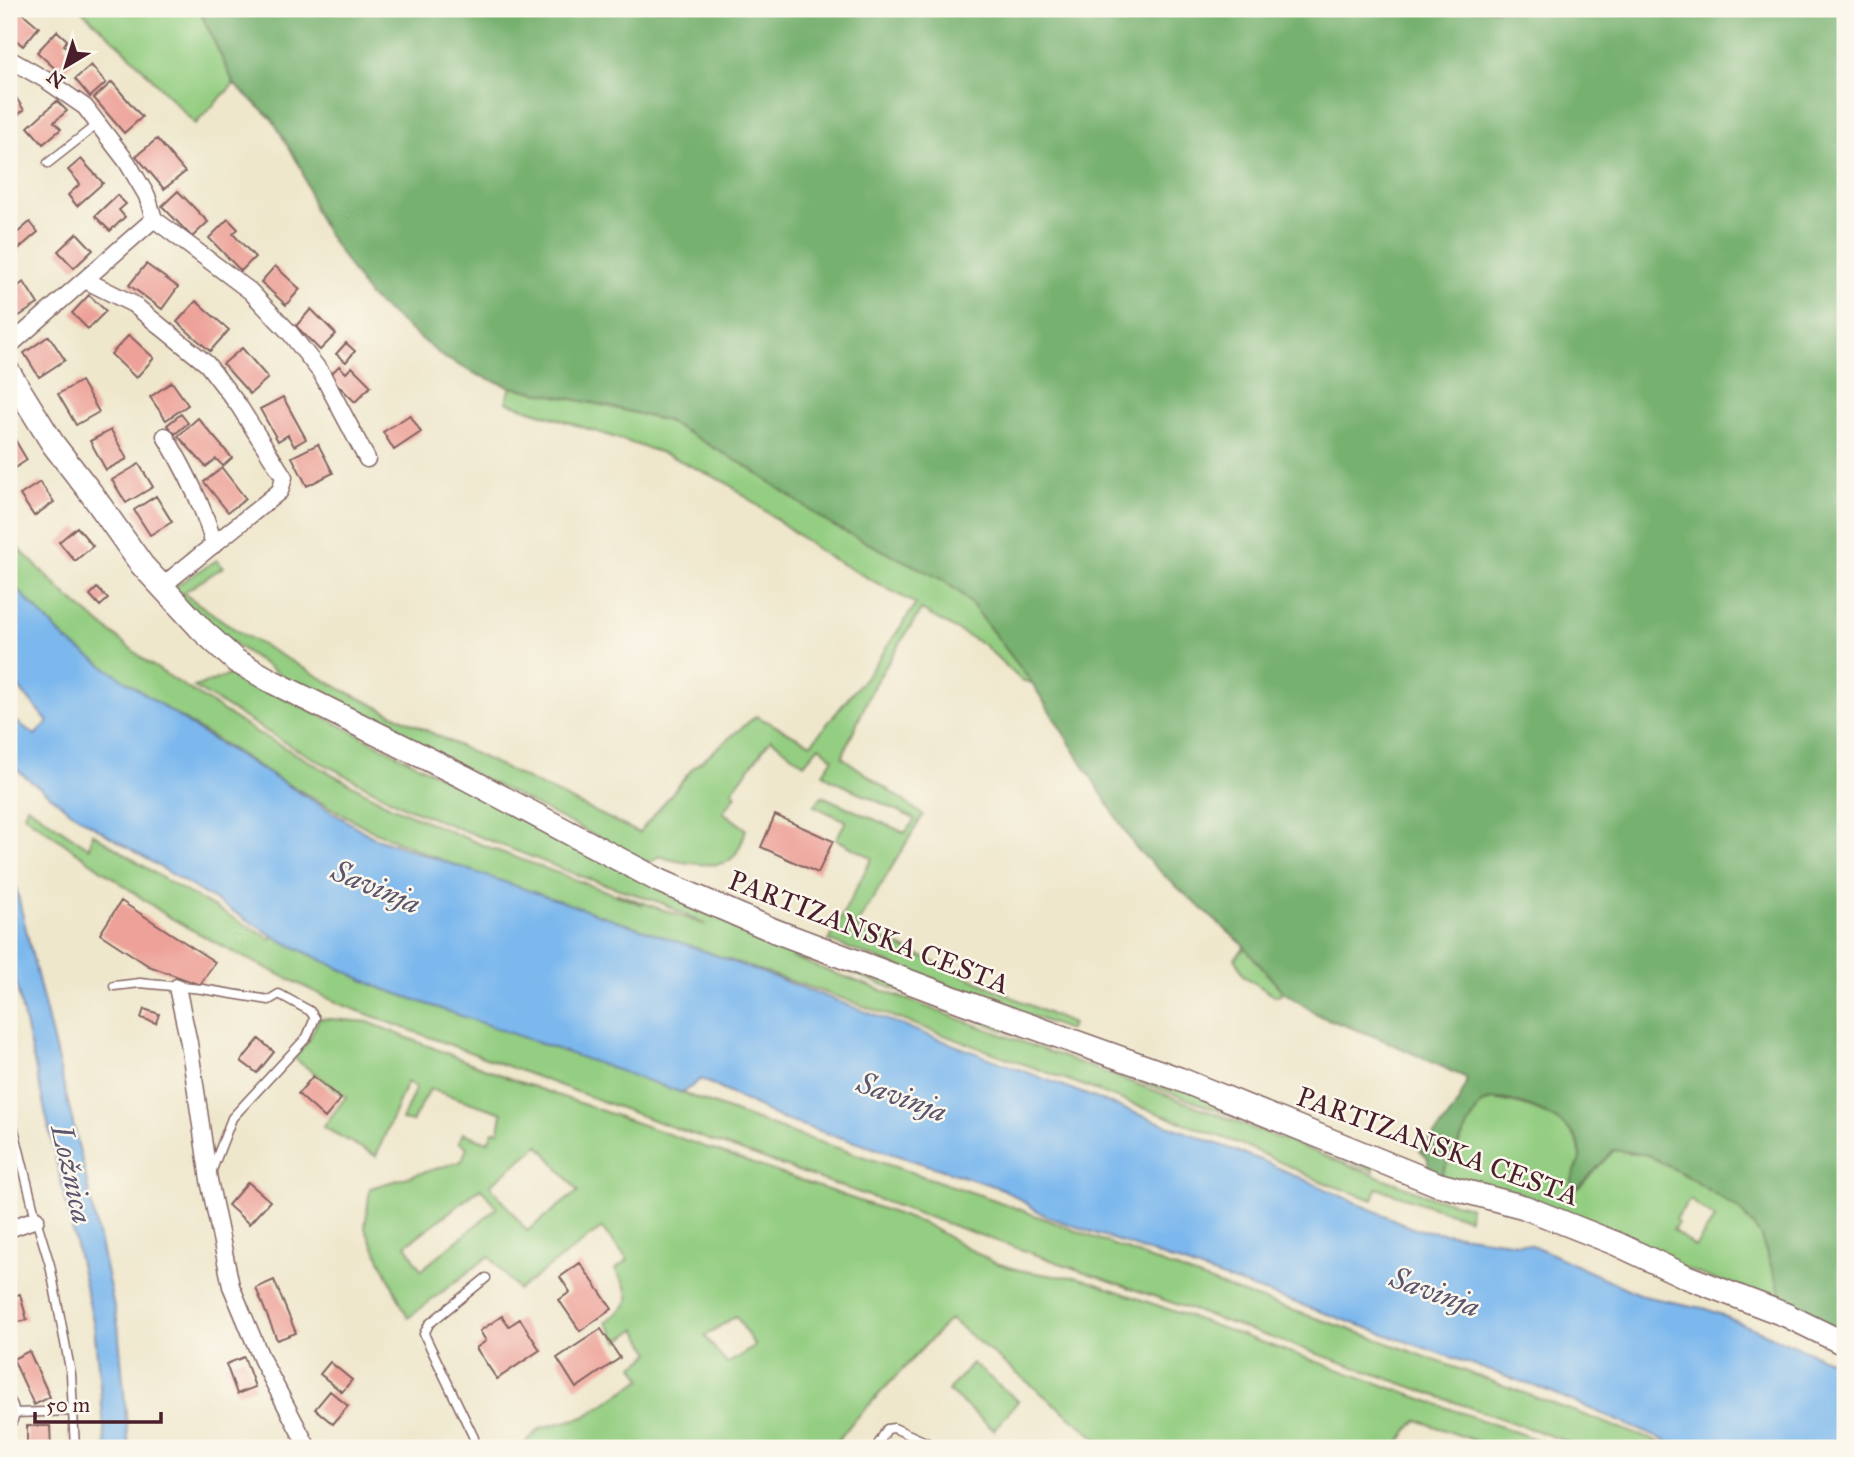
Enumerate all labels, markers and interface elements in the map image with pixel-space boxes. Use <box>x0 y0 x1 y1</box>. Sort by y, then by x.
north arrow <box>32 32 102 102</box>
text: N <box>42 65 69 93</box>
water label: Savinja <box>325 852 426 922</box>
street label: PARTIZANSKA CESTA <box>724 862 1015 1002</box>
water label: Savinja <box>851 1064 952 1130</box>
street label: PARTIZANSKA CESTA <box>1292 1079 1584 1213</box>
water label: Ložnica <box>43 1119 101 1227</box>
water label: Savinja <box>1384 1259 1485 1325</box>
scale bar <box>35 1380 161 1424</box>
text: 50 m <box>46 1392 91 1418</box>

